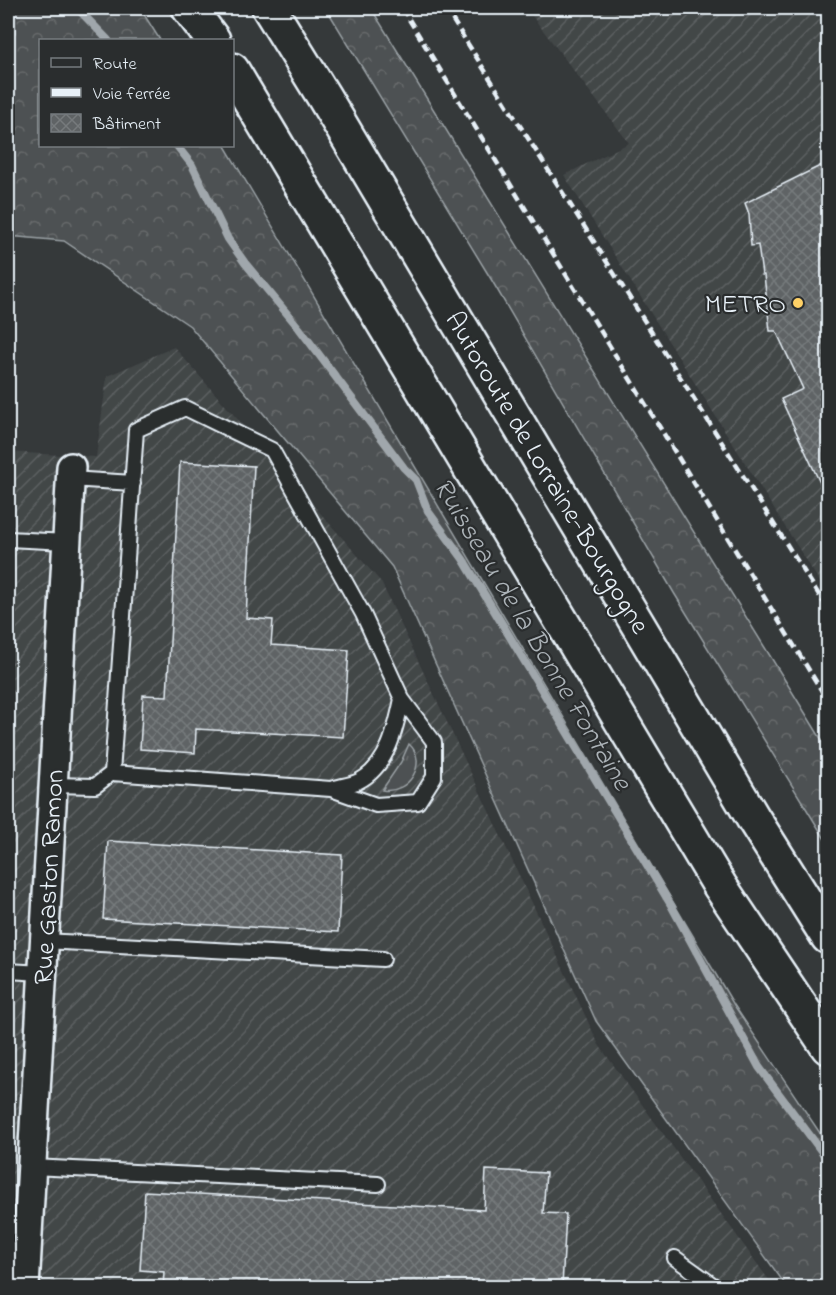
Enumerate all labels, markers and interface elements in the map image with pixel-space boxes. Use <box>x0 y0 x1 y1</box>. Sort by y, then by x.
legend <box>39 39 234 147</box>
text: Route <box>93 52 138 78</box>
text: Voie ferrée <box>92 82 171 108</box>
text: Bâtiment <box>92 112 161 138</box>
place label: METRO <box>705 286 786 325</box>
marker: METRO <box>791 296 805 310</box>
street label: Autoroute de Lorraine-Bourgogne <box>434 305 658 643</box>
water label: Ruisseau de la Bonne Fontaine <box>421 471 642 800</box>
street label: Rue Gaston Ramon <box>25 769 76 986</box>

